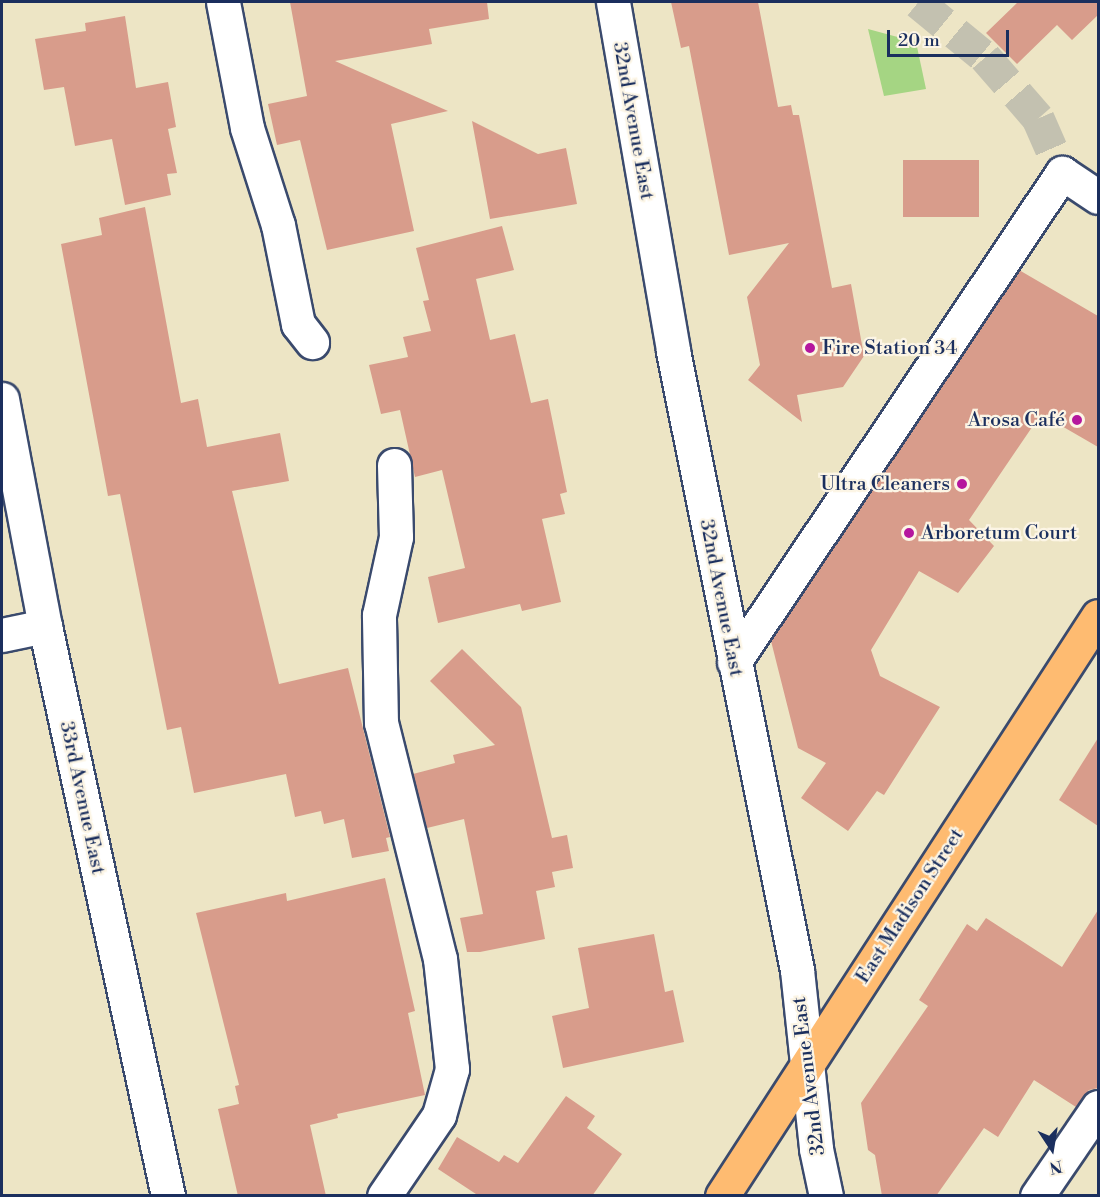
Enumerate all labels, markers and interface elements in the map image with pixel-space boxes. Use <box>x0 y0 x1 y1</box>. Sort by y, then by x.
scale bar <box>890 18 1012 56</box>
text: 20 m <box>898 29 940 52</box>
street label: 32nd Avenue East <box>607 40 659 202</box>
place label: Fire Station 34 <box>822 336 957 360</box>
marker: Fire Station 34 <box>803 341 817 355</box>
place label: Arosa Café <box>968 408 1065 432</box>
marker: Arosa Café <box>1070 413 1084 427</box>
place label: Ultra Cleaners <box>820 472 950 496</box>
marker: Ultra Cleaners <box>955 477 969 491</box>
street label: 32nd Avenue East <box>694 517 748 679</box>
place label: Arboretum Court <box>921 521 1077 545</box>
marker: Arboretum Court <box>902 526 916 540</box>
street label: 33rd Avenue East <box>54 719 110 877</box>
street label: East Madison Street <box>851 824 969 988</box>
street label: 32nd Avenue East <box>787 995 831 1157</box>
north arrow <box>1022 1119 1082 1179</box>
text: N <box>1047 1156 1064 1178</box>

